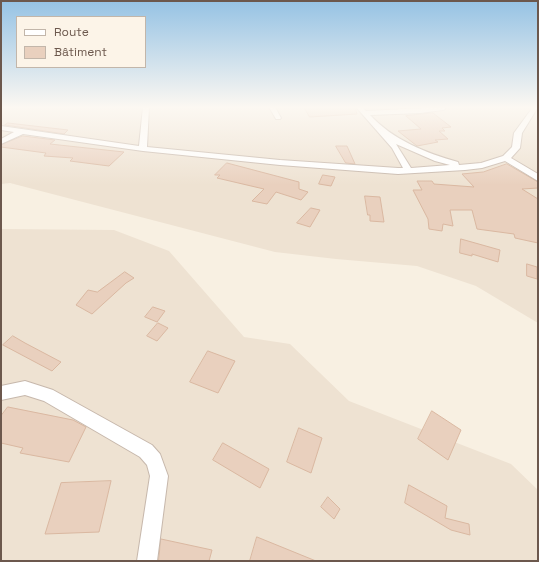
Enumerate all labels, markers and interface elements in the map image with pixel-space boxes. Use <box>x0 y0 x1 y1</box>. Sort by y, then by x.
legend <box>16 16 146 68</box>
text: Route <box>54 24 89 40</box>
text: Bâtiment <box>54 44 107 60</box>

